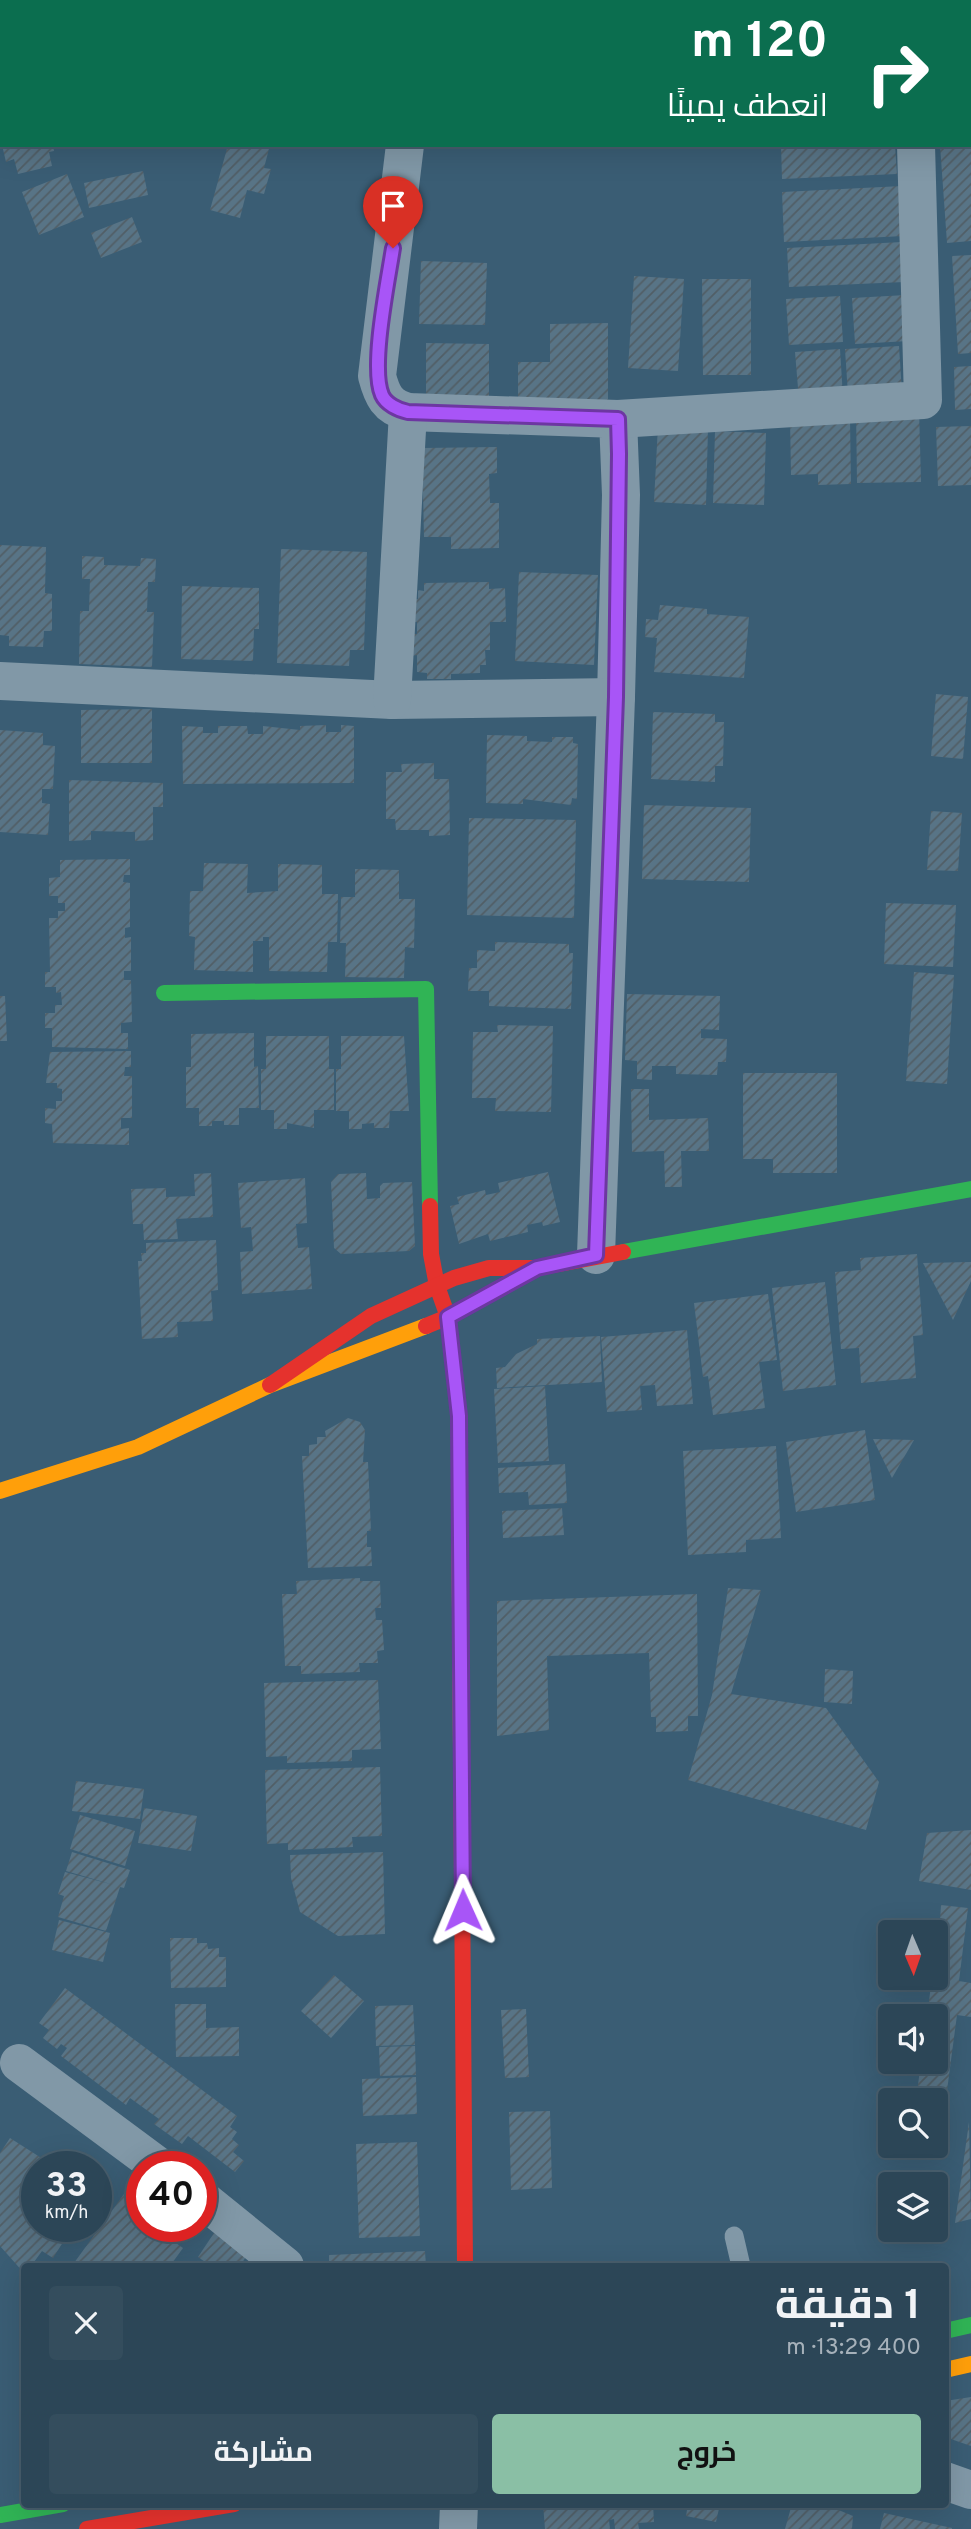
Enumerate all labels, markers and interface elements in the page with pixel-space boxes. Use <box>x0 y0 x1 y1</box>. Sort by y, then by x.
text: 120 m <box>691 13 828 75</box>
icon: right <box>852 28 943 119</box>
text: انعطف يمينًا <box>667 88 828 128</box>
pin <box>363 176 423 248</box>
icon: arrive <box>374 187 412 225</box>
position arrow <box>426 1873 500 1947</box>
north arrow <box>878 1920 948 1990</box>
map controls <box>878 1920 948 2242</box>
button: sound <box>878 2004 948 2074</box>
button: search <box>878 2088 948 2158</box>
speed limit sign: 40 <box>126 2151 217 2242</box>
text: 33 <box>46 2165 87 2209</box>
button: layers <box>878 2172 948 2242</box>
text: km/h <box>45 2202 88 2225</box>
text: 1 دقيقة <box>775 2281 921 2334</box>
button: close <box>49 2286 123 2360</box>
text: 400 m · 13:29 <box>786 2334 921 2363</box>
button: مشاركة <box>49 2414 478 2494</box>
button: خروج <box>492 2414 921 2494</box>

